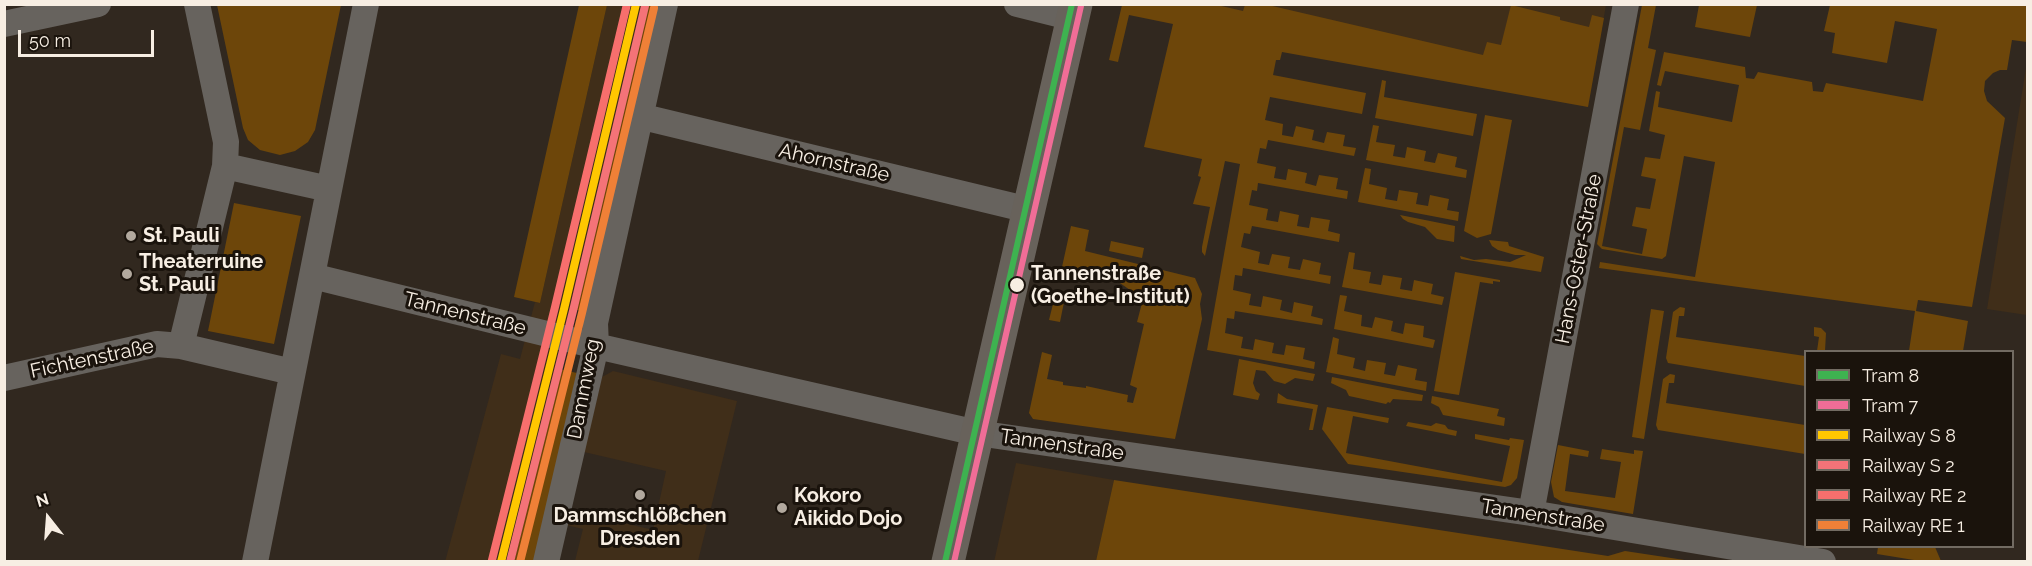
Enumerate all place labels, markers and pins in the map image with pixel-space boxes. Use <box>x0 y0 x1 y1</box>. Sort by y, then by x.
place label: St. Pauli <box>143 224 220 248</box>
marker: St. Pauli <box>124 229 138 243</box>
place label: Theaterruine St. Pauli <box>139 250 263 297</box>
place label: Tannenstraße (Goethe-Institut) <box>1031 262 1190 309</box>
marker: Theaterruine St. Pauli <box>120 267 134 281</box>
marker: Tannenstraße (Goethe-Institut) <box>1008 276 1026 294</box>
place label: Kokoro Aikido Dojo <box>794 484 902 531</box>
marker: Dammschlößchen Dresden <box>633 488 647 502</box>
marker: Kokoro Aikido Dojo <box>775 501 789 515</box>
place label: Dammschlößchen Dresden <box>553 504 727 551</box>

